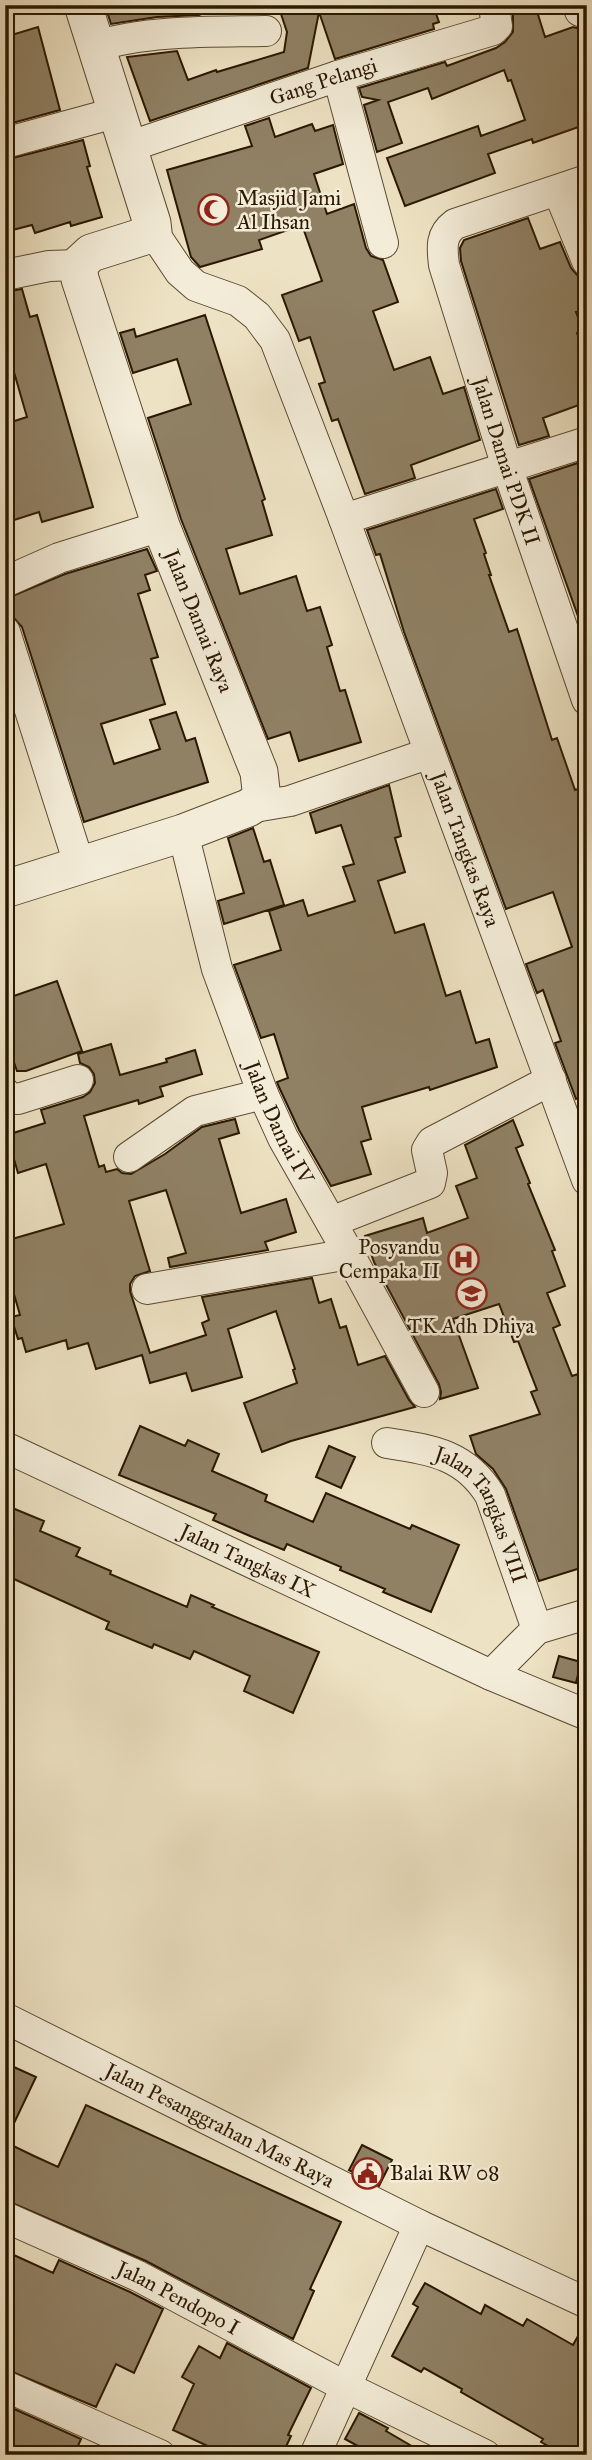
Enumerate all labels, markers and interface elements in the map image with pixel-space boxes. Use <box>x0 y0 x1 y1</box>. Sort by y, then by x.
street label: Gang Pelangi <box>266 52 380 111</box>
place label: Masjid Jami Al Ihsan <box>236 185 342 235</box>
mosque icon: Masjid Jami Al Ihsan <box>197 193 231 227</box>
street label: Jalan Damai PDK II <box>466 372 546 549</box>
street label: Jalan Damai Raya <box>158 544 239 696</box>
street label: Jalan Tangkas Raya <box>424 766 506 931</box>
street label: Jalan Damai IV <box>238 1056 320 1190</box>
place label: Posyandu Cempaka II <box>339 1234 440 1284</box>
hospital icon: Posyandu Cempaka II <box>446 1242 480 1276</box>
school or university icon: TK Adh Dhiya <box>454 1277 488 1311</box>
place label: TK Adh Dhiya <box>408 1313 535 1339</box>
street label: Jalan Tangkas VIII <box>429 1440 533 1586</box>
street label: Jalan Tangkas IX <box>174 1517 320 1604</box>
street label: Jalan Pesanggrahan Mas Raya <box>99 2056 339 2194</box>
public building icon: Balai RW 08 <box>350 2156 384 2190</box>
place label: Balai RW 08 <box>390 2160 499 2186</box>
street label: Jalan Pendopo I <box>111 2254 244 2341</box>

